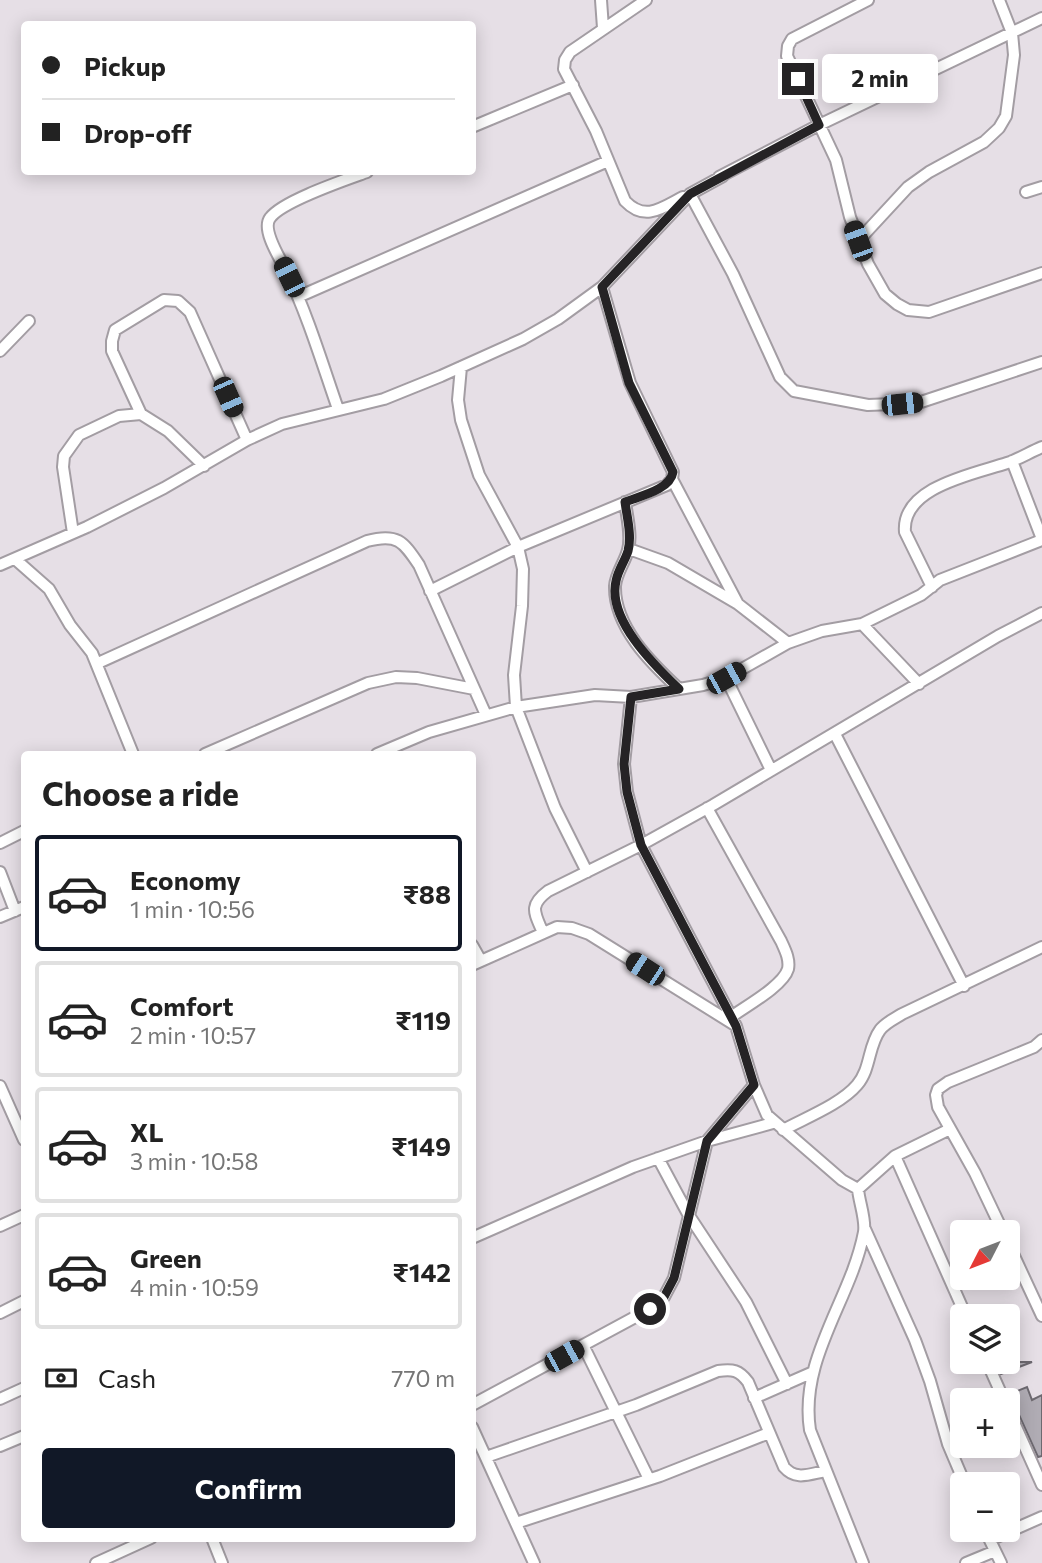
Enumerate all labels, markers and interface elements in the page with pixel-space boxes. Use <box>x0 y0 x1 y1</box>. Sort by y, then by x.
text: Pickup <box>84 50 166 81</box>
callout: 2 min <box>822 55 938 104</box>
route end <box>782 63 814 95</box>
text: 2 min <box>851 64 909 92</box>
text: Drop-off <box>84 117 191 148</box>
car <box>841 218 876 264</box>
car <box>271 254 308 300</box>
car <box>210 374 247 420</box>
car <box>881 391 924 417</box>
car <box>703 659 750 697</box>
text: Choose a ride <box>42 773 239 813</box>
icon: car <box>46 862 109 925</box>
text: Economy <box>130 864 241 895</box>
text: ₹88 <box>403 878 451 909</box>
text: 1 min · 10:56 <box>130 895 255 923</box>
car <box>622 949 669 989</box>
icon: car <box>46 988 109 1051</box>
text: Comfort <box>130 990 233 1021</box>
text: ₹119 <box>395 1004 451 1035</box>
text: 2 min · 10:57 <box>130 1021 256 1049</box>
icon: car <box>46 1114 109 1177</box>
text: XL <box>130 1116 164 1147</box>
text: ₹149 <box>391 1130 451 1161</box>
text: 3 min · 10:58 <box>130 1147 258 1175</box>
north arrow <box>950 1220 1020 1290</box>
map controls <box>950 1220 1020 1542</box>
icon: car <box>46 1240 109 1303</box>
text: Green <box>130 1242 202 1273</box>
text: ₹142 <box>393 1256 451 1287</box>
text: 4 min · 10:59 <box>130 1273 259 1301</box>
route start <box>634 1293 666 1325</box>
button: layers <box>950 1304 1020 1374</box>
car <box>541 1337 588 1375</box>
icon: cash <box>42 1359 80 1397</box>
text: Cash <box>98 1362 156 1393</box>
text: 770 m <box>391 1364 455 1392</box>
button: + <box>950 1388 1020 1458</box>
button: Confirm <box>42 1448 455 1528</box>
button: − <box>950 1472 1020 1542</box>

